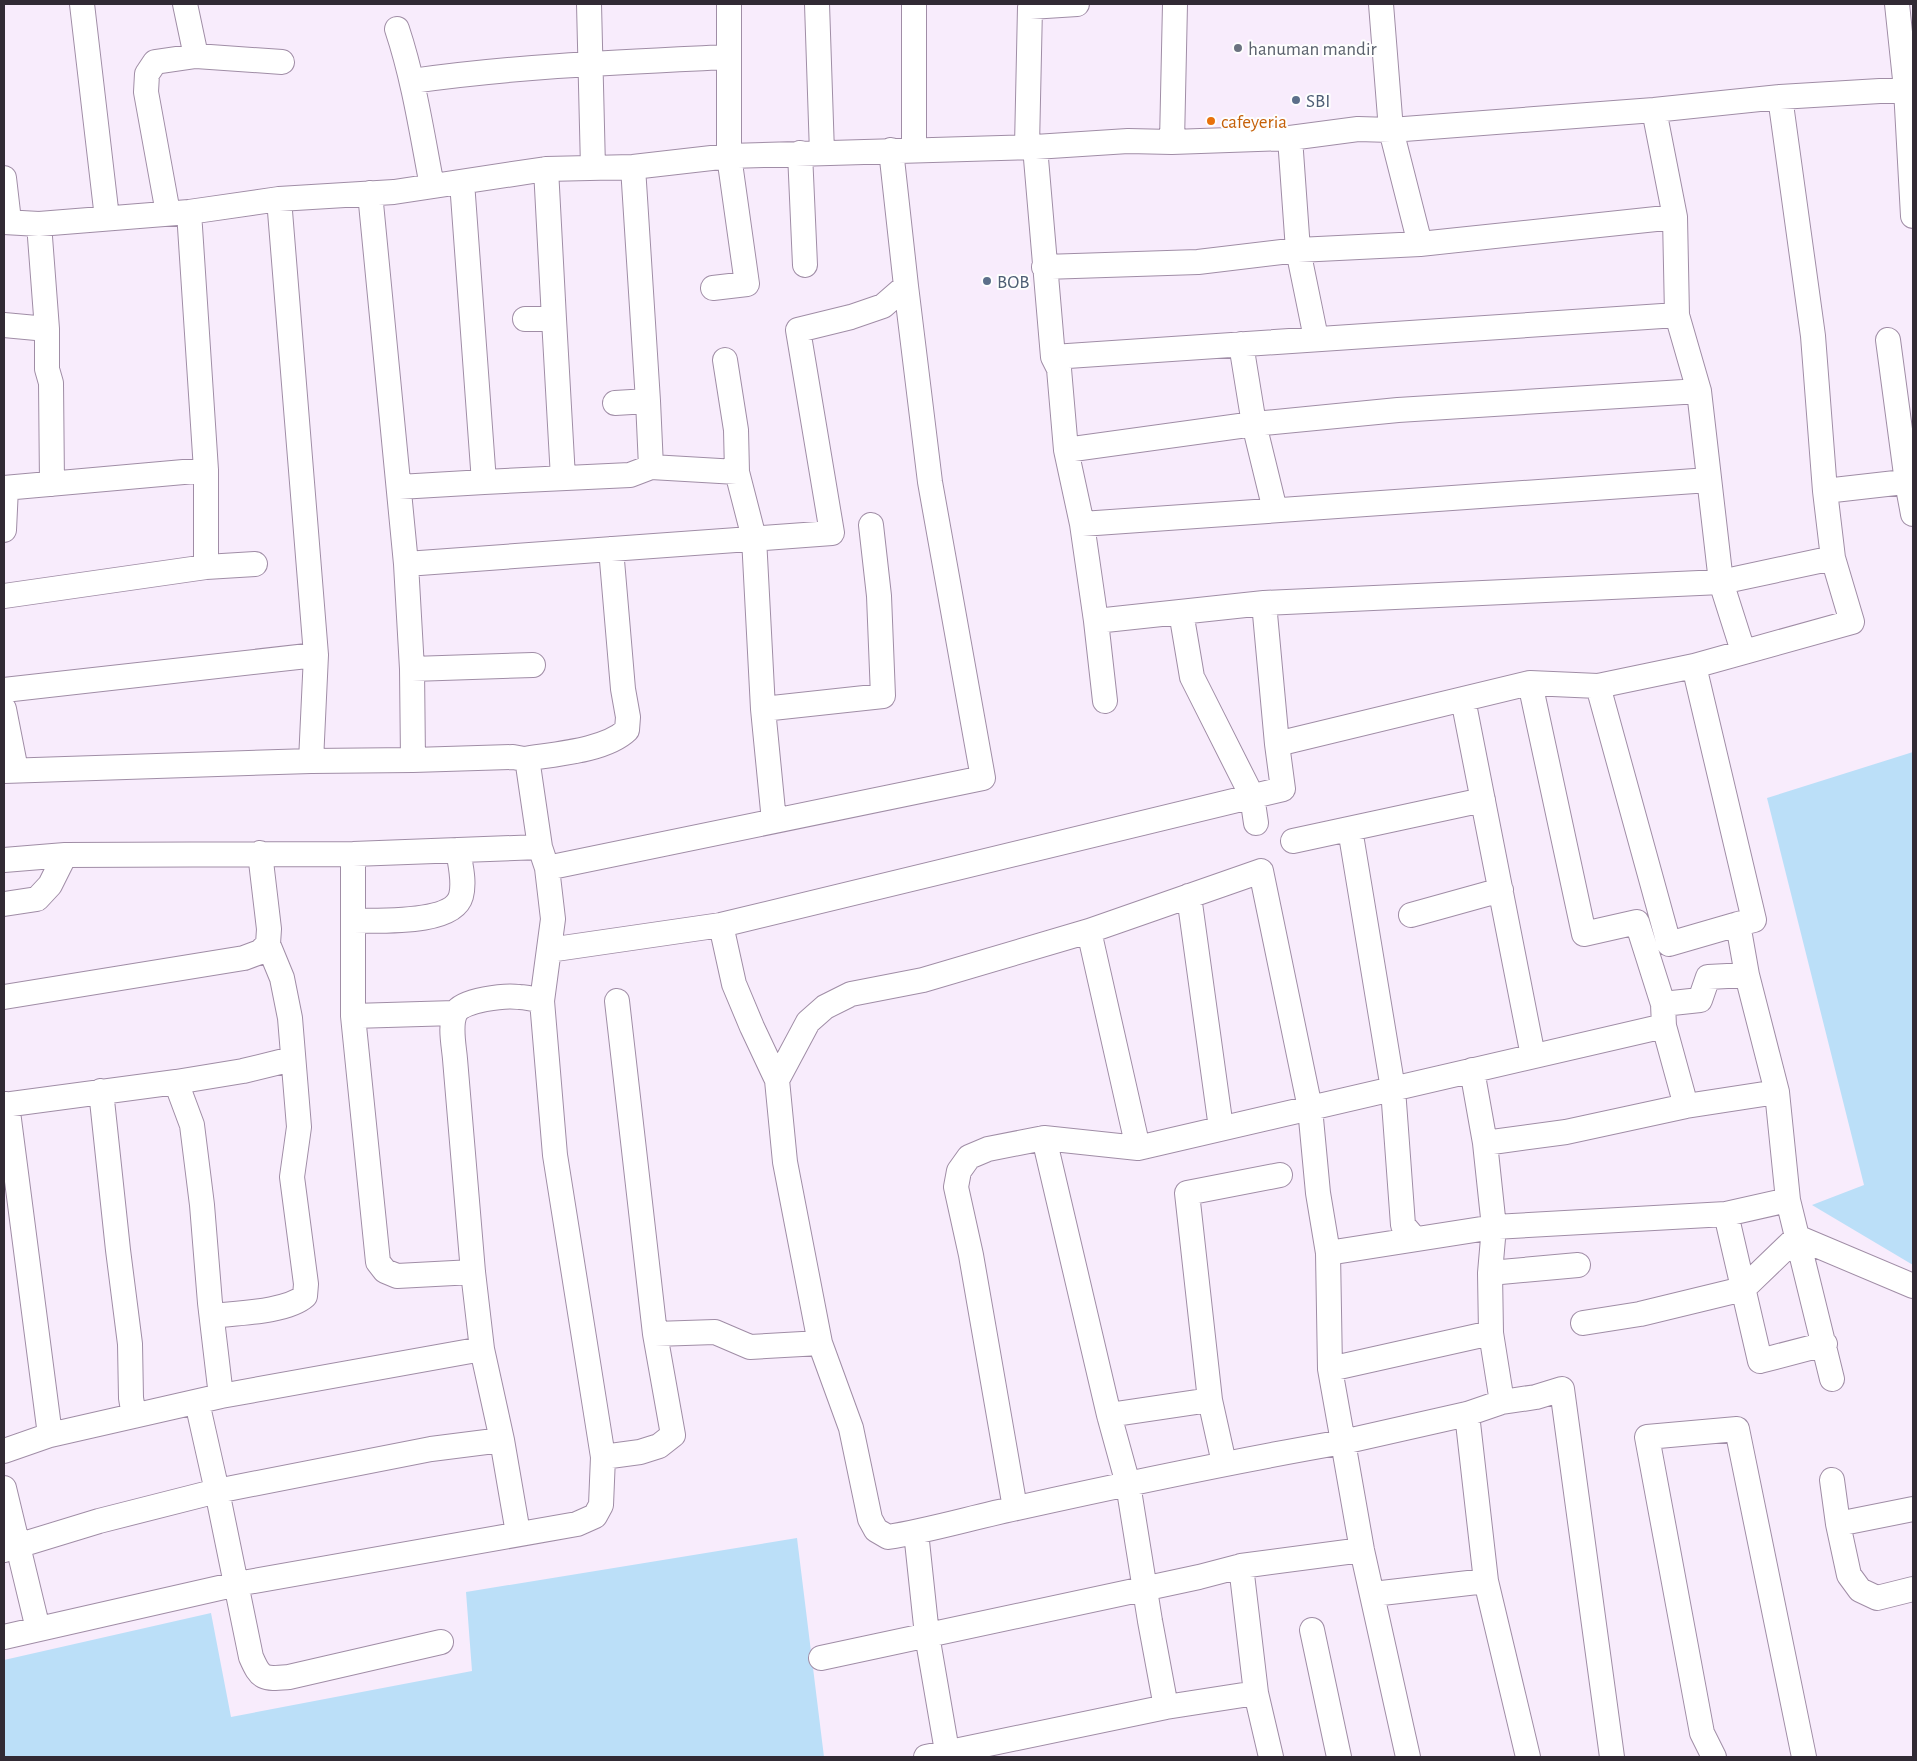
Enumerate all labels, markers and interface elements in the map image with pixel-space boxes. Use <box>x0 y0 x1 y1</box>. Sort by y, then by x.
place label: hanuman mandir <box>1248 40 1377 59</box>
marker: hanuman mandir <box>1232 42 1244 54</box>
place label: SBI <box>1306 92 1330 111</box>
marker: SBI <box>1290 94 1302 106</box>
place label: cafeyeria <box>1221 113 1287 132</box>
marker: cafeyeria <box>1205 115 1217 127</box>
place label: BOB <box>997 273 1029 292</box>
marker: BOB <box>981 275 993 287</box>

